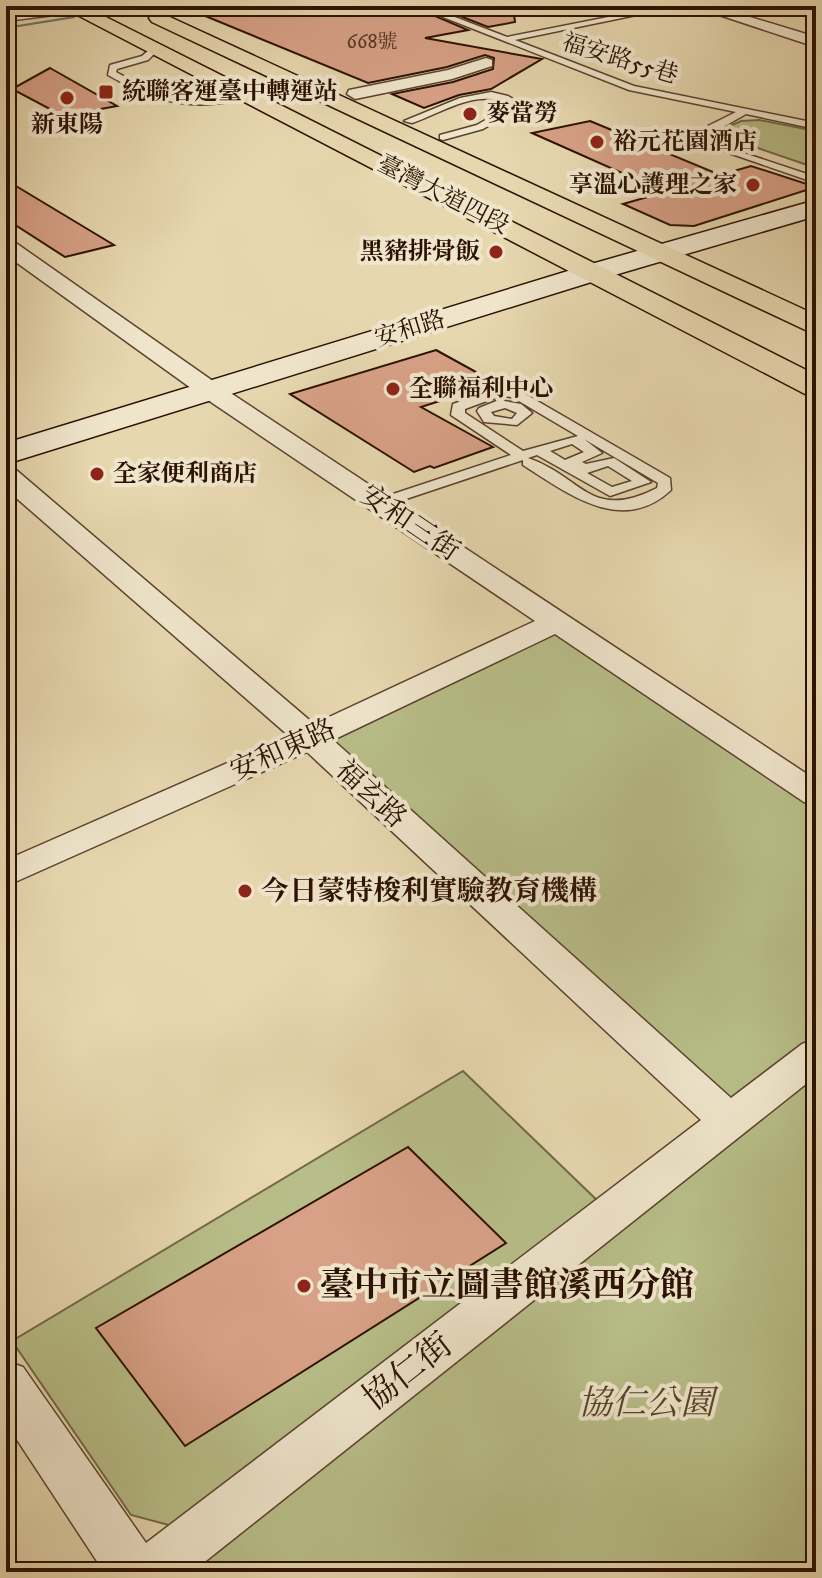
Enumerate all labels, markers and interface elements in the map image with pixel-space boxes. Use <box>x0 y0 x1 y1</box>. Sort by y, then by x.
street label: 福安路55巷 <box>558 27 682 91</box>
house number: 668號 <box>347 30 397 55</box>
place label: 統聯客運臺中轉運站 <box>122 77 338 107</box>
marker: 統聯客運臺中轉運站 <box>97 83 115 101</box>
marker: 新東陽 <box>58 89 76 107</box>
place label: 麥當勞 <box>486 99 558 129</box>
marker: 麥當勞 <box>461 105 479 123</box>
place label: 新東陽 <box>31 110 103 140</box>
place label: 裕元花園酒店 <box>613 127 757 157</box>
marker: 裕元花園酒店 <box>588 133 606 151</box>
street label: 臺灣大道四段 <box>372 149 514 241</box>
place label: 享溫心護理之家 <box>569 170 737 200</box>
marker: 享溫心護理之家 <box>744 176 762 194</box>
place label: 黑豬排骨飯 <box>360 237 480 267</box>
marker: 黑豬排骨飯 <box>487 243 505 261</box>
street label: 安和路 <box>371 304 449 354</box>
place label: 全聯福利中心 <box>409 374 553 404</box>
marker: 全聯福利中心 <box>384 380 402 398</box>
place label: 全家便利商店 <box>113 459 257 489</box>
marker: 全家便利商店 <box>88 465 106 483</box>
street label: 安和三街 <box>354 477 466 569</box>
street label: 安和東路 <box>225 711 341 789</box>
street label: 福玄路 <box>328 753 414 835</box>
place label: 今日蒙特梭利實驗教育機構 <box>261 874 597 909</box>
marker: 今日蒙特梭利實驗教育機構 <box>236 882 254 900</box>
place label: 臺中市立圖書館溪西分館 <box>320 1265 694 1307</box>
marker: 臺中市立圖書館溪西分館 <box>295 1277 313 1295</box>
street label: 協仁街 <box>355 1324 461 1420</box>
park label: 協仁公園 <box>578 1383 719 1425</box>

